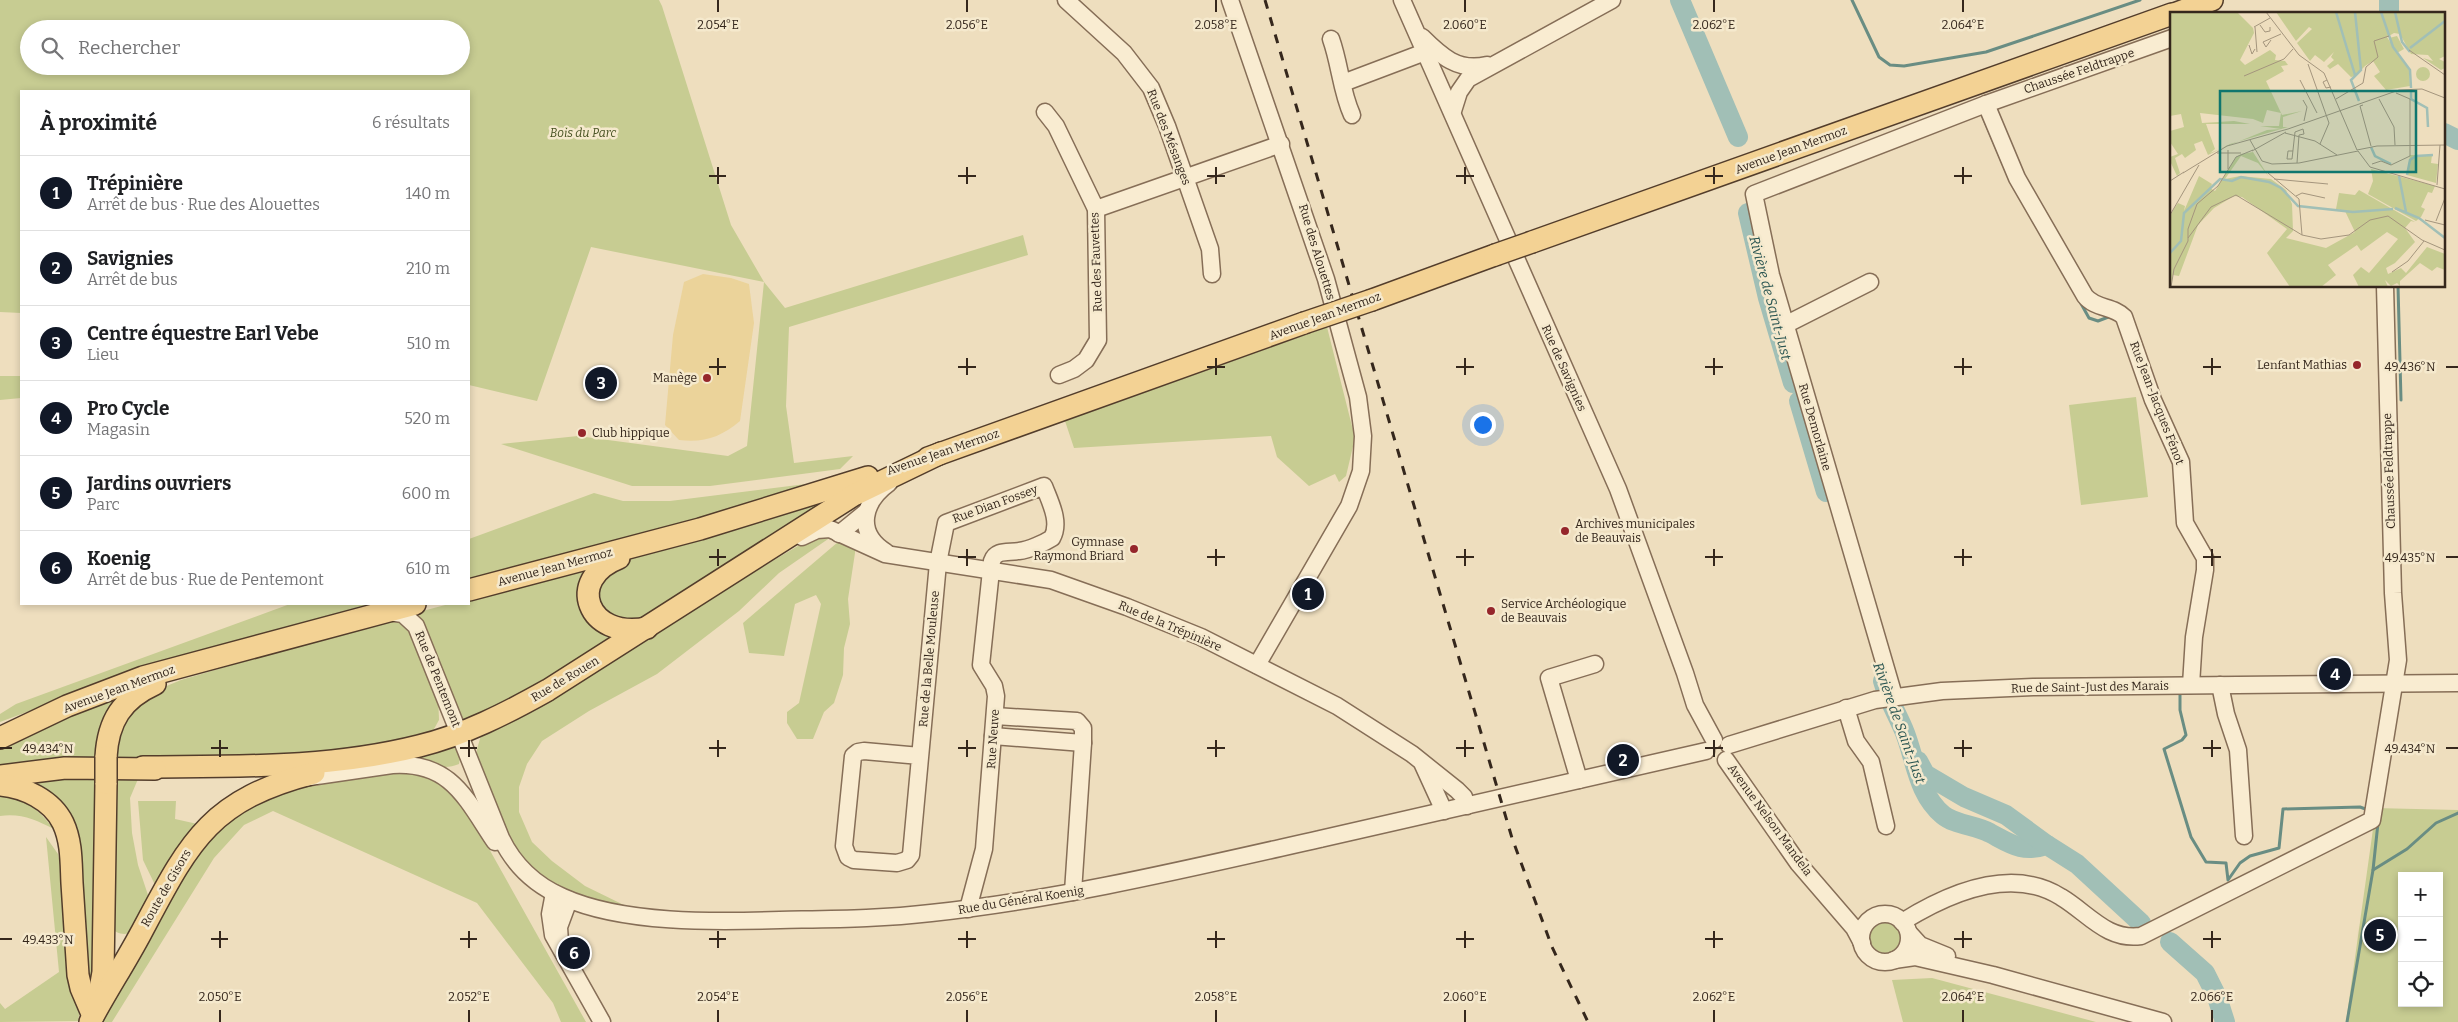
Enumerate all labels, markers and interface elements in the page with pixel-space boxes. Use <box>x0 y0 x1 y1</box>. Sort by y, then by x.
inset map <box>2170 12 2446 288</box>
text: 2.054°E <box>697 18 739 32</box>
text: 2.056°E <box>946 18 988 32</box>
text: 2.058°E <box>1195 18 1237 32</box>
text: 2.060°E <box>1443 18 1487 32</box>
text: 2.062°E <box>1693 18 1735 32</box>
text: 2.064°E <box>1942 18 1984 32</box>
search box <box>20 20 470 75</box>
icon: search <box>38 34 66 62</box>
text: Rechercher <box>78 36 180 59</box>
street label: Chaussée Feldtrappe <box>2022 46 2136 96</box>
street label: Rue des Mésanges <box>1144 87 1194 187</box>
text: À proximité <box>40 110 157 136</box>
text: 6 résultats <box>372 113 450 132</box>
street label: Avenue Jean Mermoz <box>1733 123 1849 177</box>
park label: Bois du Parc <box>550 126 616 140</box>
text: Trépinière <box>87 172 183 195</box>
text: 1 <box>53 184 59 203</box>
text: 140 m <box>405 184 450 203</box>
text: Arrêt de bus · Rue des Alouettes <box>87 195 320 214</box>
street label: Rue des Alouettes <box>1296 202 1338 302</box>
street label: Rue des Fauvettes <box>1087 212 1105 312</box>
water label: Rivière de Saint-Just <box>1745 234 1795 363</box>
text: Savignies <box>87 247 173 270</box>
text: 2 <box>51 259 61 278</box>
text: 210 m <box>406 259 450 278</box>
text: Arrêt de bus <box>87 270 178 289</box>
street label: Avenue Jean Mermoz <box>1267 289 1383 343</box>
text: Centre équestre Earl Vebe <box>87 322 319 345</box>
street label: Rue de Savignies <box>1539 323 1589 414</box>
text: 3 <box>51 334 61 353</box>
text: 510 m <box>406 334 450 353</box>
street label: Rue Jean-Jacques Fénot <box>2127 339 2187 467</box>
text: Lieu <box>87 345 119 364</box>
place label: Lenfant Mathias <box>2257 358 2347 372</box>
marker: Lenfant Mathias <box>2351 359 2363 371</box>
text: 49.436°N <box>2385 360 2436 374</box>
pin: 3 <box>585 364 617 402</box>
place label: Manège <box>653 371 697 385</box>
marker: Manège <box>701 372 713 384</box>
street label: Rue Demorlaine <box>1796 382 1834 472</box>
text: Pro Cycle <box>87 397 169 420</box>
text: 4 <box>51 409 61 428</box>
text: 520 m <box>404 409 450 428</box>
your location <box>1470 412 1496 438</box>
street label: Chaussée Feldtrappe <box>2380 413 2398 529</box>
text: Magasin <box>87 420 150 439</box>
place label: Club hippique <box>592 426 670 440</box>
street label: Avenue Jean Mermoz <box>885 426 1001 478</box>
marker: Club hippique <box>576 427 588 439</box>
text: Jardins ouvriers <box>87 472 231 495</box>
street label: Rue Dian Fossey <box>950 482 1040 526</box>
text: 5 <box>52 484 60 503</box>
text: 600 m <box>402 484 450 503</box>
text: Parc <box>87 495 120 514</box>
place label: Archives municipales de Beauvais <box>1575 517 1695 545</box>
marker: Archives municipales de Beauvais <box>1559 525 1571 537</box>
place label: Gymnase Raymond Briard <box>1034 535 1124 563</box>
marker: Gymnase Raymond Briard <box>1128 543 1140 555</box>
street label: Avenue Jean Mermoz <box>496 545 614 589</box>
text: Koenig <box>87 547 151 570</box>
text: 49.435°N <box>2385 551 2436 565</box>
text: 6 <box>51 559 61 578</box>
text: 610 m <box>406 559 450 578</box>
text: Arrêt de bus · Rue de Pentemont <box>87 570 324 589</box>
pin: 1 <box>1292 575 1324 613</box>
street label: Rue de la Belle Mouleuse <box>916 590 942 728</box>
place label: Service Archéologique de Beauvais <box>1501 597 1626 625</box>
street label: Rue de la Trépinière <box>1116 598 1224 654</box>
marker: Service Archéologique de Beauvais <box>1485 605 1497 617</box>
street label: Rue de Pentemont <box>412 629 464 730</box>
street label: Rue de Rouen <box>529 653 602 705</box>
pin: 4 <box>2319 655 2351 693</box>
water label: Rivière de Saint-Just <box>1869 660 1929 787</box>
street label: Avenue Jean Mermoz <box>61 662 177 716</box>
street label: Rue de Saint-Just des Marais <box>2011 679 2169 695</box>
street label: Rue Neuve <box>984 709 1002 769</box>
pin: 2 <box>1607 741 1639 779</box>
text: 49.434°N <box>23 742 74 756</box>
text: 49.434°N <box>2385 742 2436 756</box>
street label: Avenue Nelson Mandela <box>1725 761 1816 879</box>
street label: Route de Gisors <box>138 847 194 929</box>
map controls <box>2398 872 2443 1007</box>
button: + <box>2398 872 2443 917</box>
street label: Rue du Général Koenig <box>957 883 1085 917</box>
pin: 5 <box>2364 916 2396 954</box>
button: − <box>2398 917 2443 962</box>
text: 49.433°N <box>23 933 74 947</box>
pin: 6 <box>558 934 590 972</box>
button: locate <box>2398 962 2443 1007</box>
text: 2.050°E <box>199 990 241 1004</box>
text: 2.052°E <box>448 990 490 1004</box>
text: 2.054°E <box>697 990 739 1004</box>
text: 2.056°E <box>946 990 988 1004</box>
text: 2.058°E <box>1195 990 1237 1004</box>
text: 2.060°E <box>1443 990 1487 1004</box>
text: 2.062°E <box>1693 990 1735 1004</box>
text: 2.064°E <box>1942 990 1984 1004</box>
text: 2.066°E <box>2191 990 2233 1004</box>

